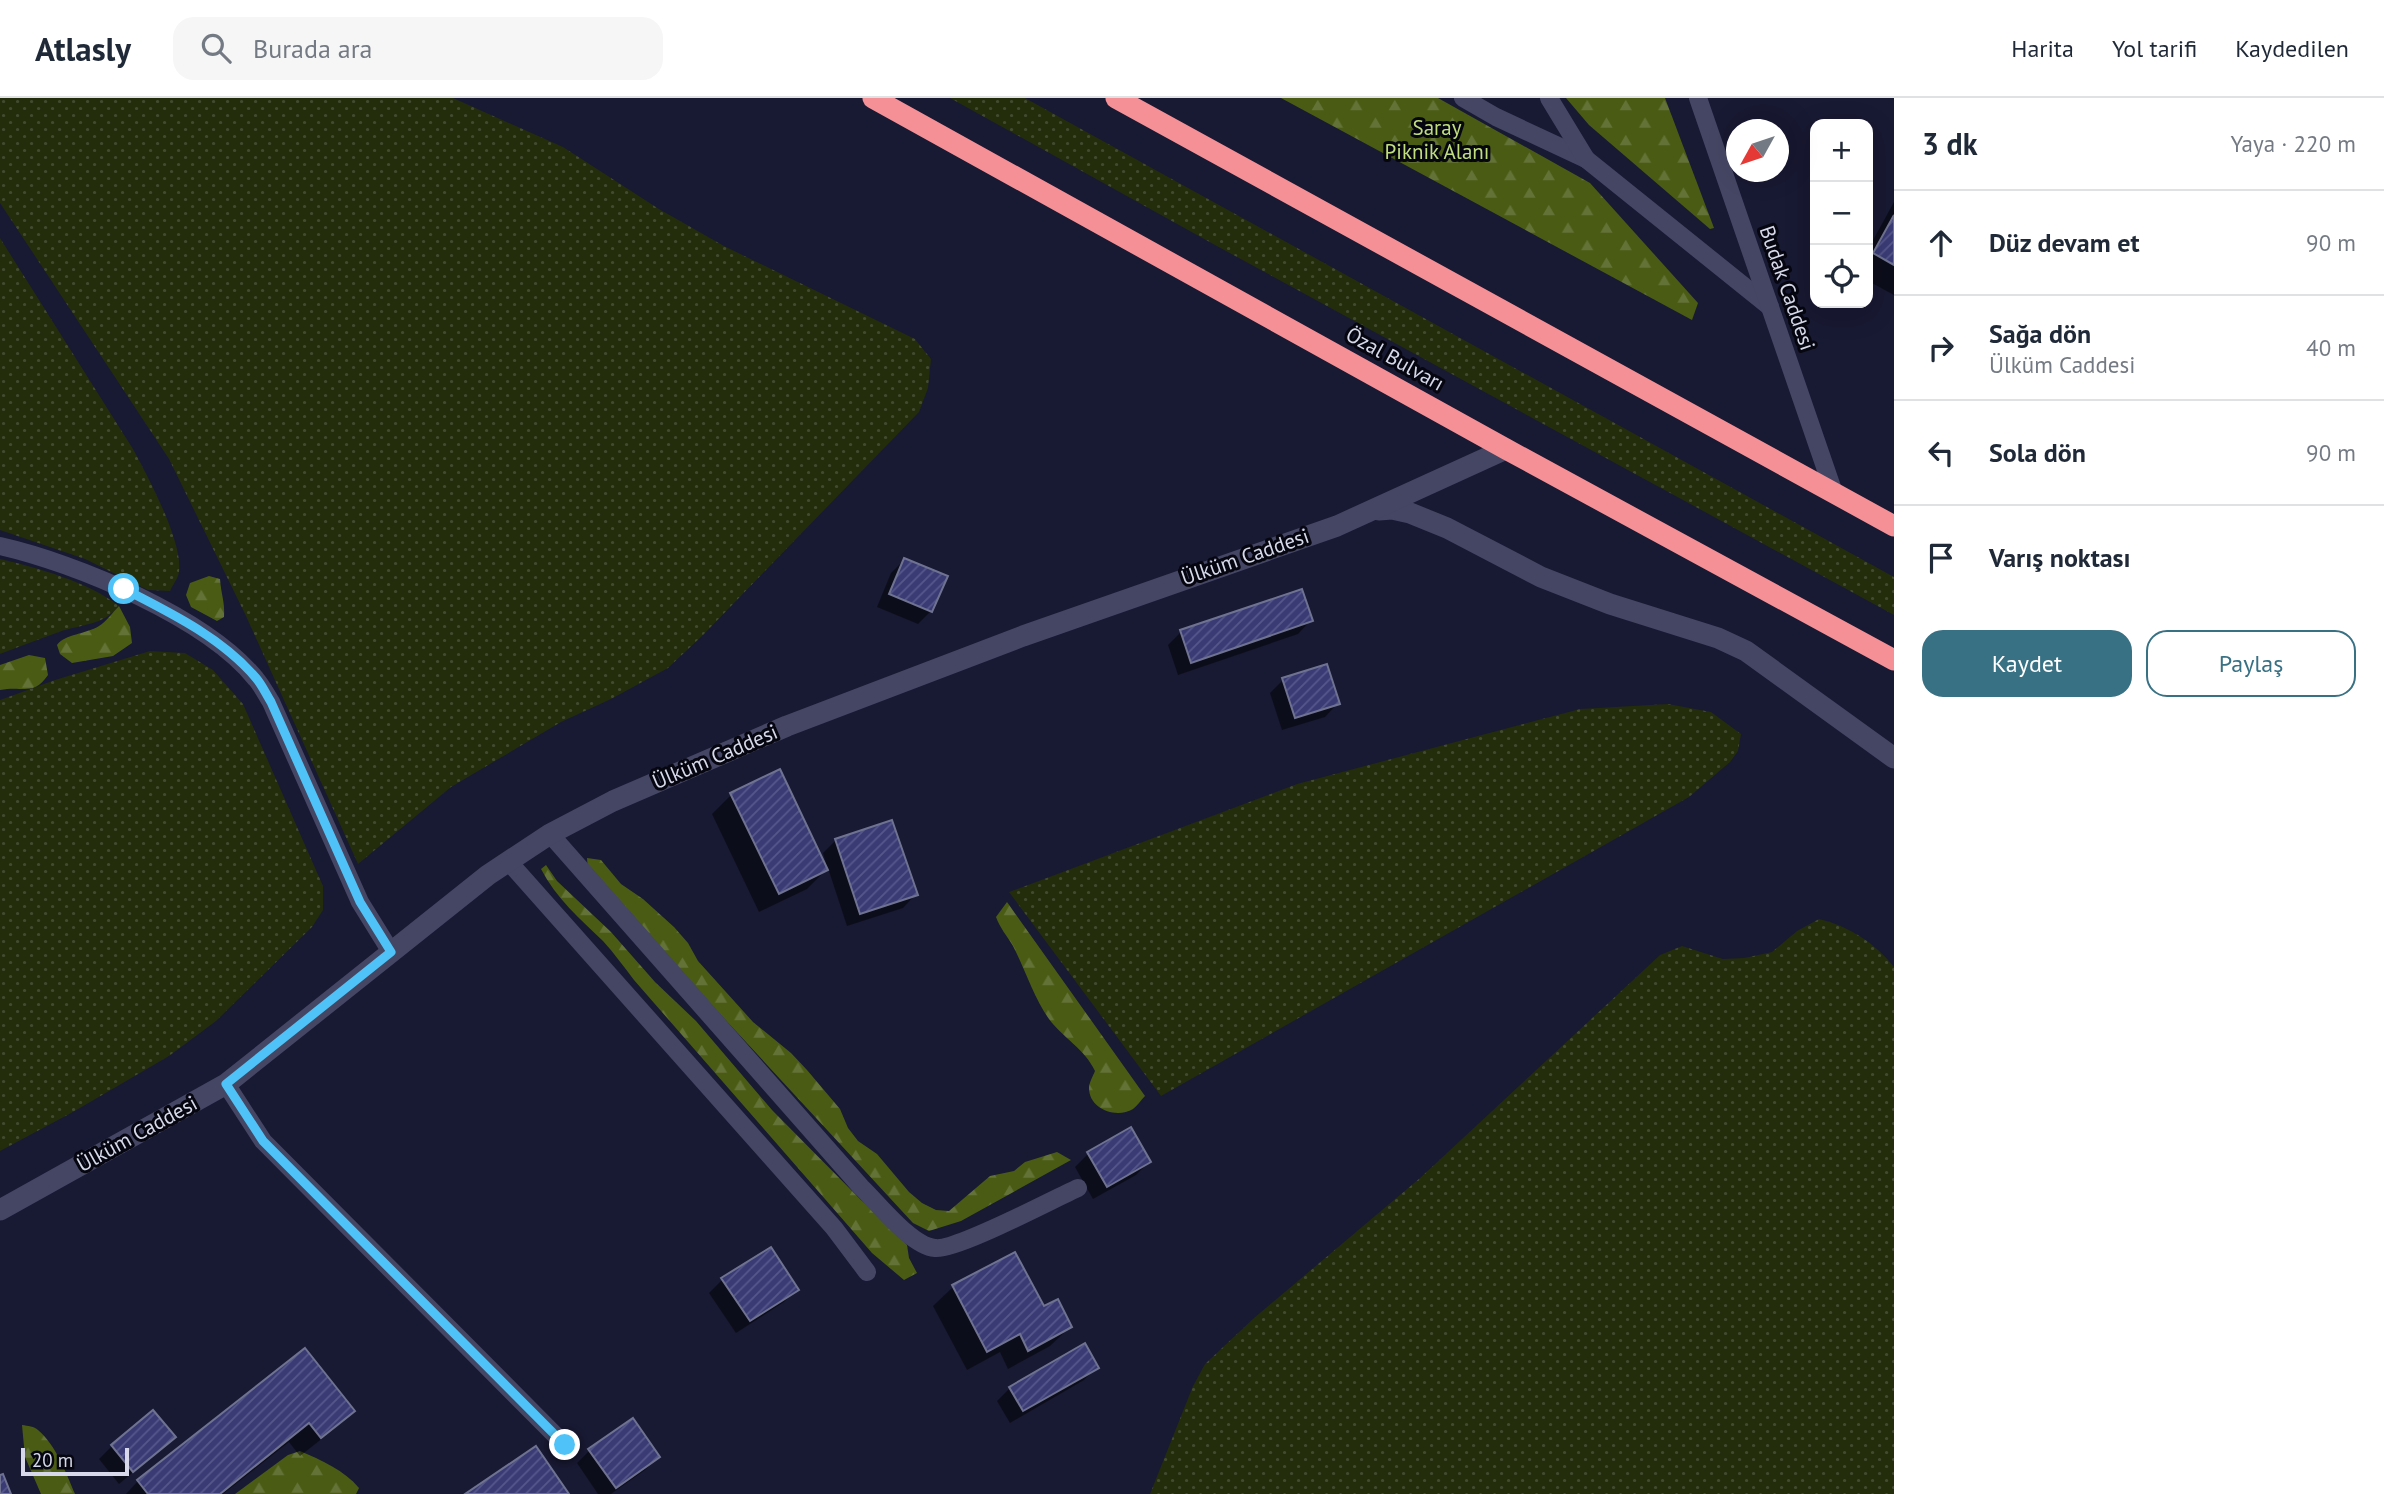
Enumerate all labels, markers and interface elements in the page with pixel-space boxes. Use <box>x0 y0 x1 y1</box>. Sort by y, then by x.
search box <box>173 17 663 80</box>
text: Atlasly <box>35 27 131 70</box>
icon: search <box>197 29 235 67</box>
text: Burada ara <box>253 32 372 65</box>
text: Harita <box>2011 33 2074 64</box>
text: Yol tarifi <box>2112 33 2197 64</box>
text: Kaydedilen <box>2235 33 2349 64</box>
park label: Saray Piknik Alanı <box>1385 114 1489 165</box>
north arrow <box>1726 119 1789 182</box>
map controls <box>1810 119 1873 308</box>
button: + <box>1810 119 1873 182</box>
text: 3 dk <box>1922 124 1978 163</box>
text: Yaya · 220 m <box>2230 129 2356 158</box>
button: − <box>1810 182 1873 245</box>
street label: Budak Caddesi <box>1754 222 1821 354</box>
icon: ahead <box>1922 224 1960 262</box>
text: Düz devam et <box>1989 226 2139 259</box>
text: 90 m <box>2306 228 2356 257</box>
button: locate <box>1810 245 1873 308</box>
text: Sağa dön <box>1989 317 2091 350</box>
street label: Özal Bulvarı <box>1341 320 1449 397</box>
icon: right <box>1922 329 1960 367</box>
text: 40 m <box>2306 333 2356 362</box>
text: Ülküm Caddesi <box>1989 350 2135 379</box>
icon: left <box>1922 434 1960 472</box>
text: Sola dön <box>1989 436 2086 469</box>
text: 90 m <box>2306 438 2356 467</box>
street label: Ülküm Caddesi <box>1177 522 1312 591</box>
icon: arrive <box>1922 539 1960 577</box>
text: Varış noktası <box>1989 541 2131 574</box>
route start <box>108 573 139 604</box>
button: Kaydet <box>1922 630 2132 697</box>
button: Paylaş <box>2146 630 2356 697</box>
street label: Ülküm Caddesi <box>648 718 782 795</box>
street label: Ülküm Caddesi <box>72 1089 202 1178</box>
route end <box>549 1429 580 1460</box>
scale bar <box>21 1445 130 1477</box>
text: 20 m <box>32 1448 73 1472</box>

